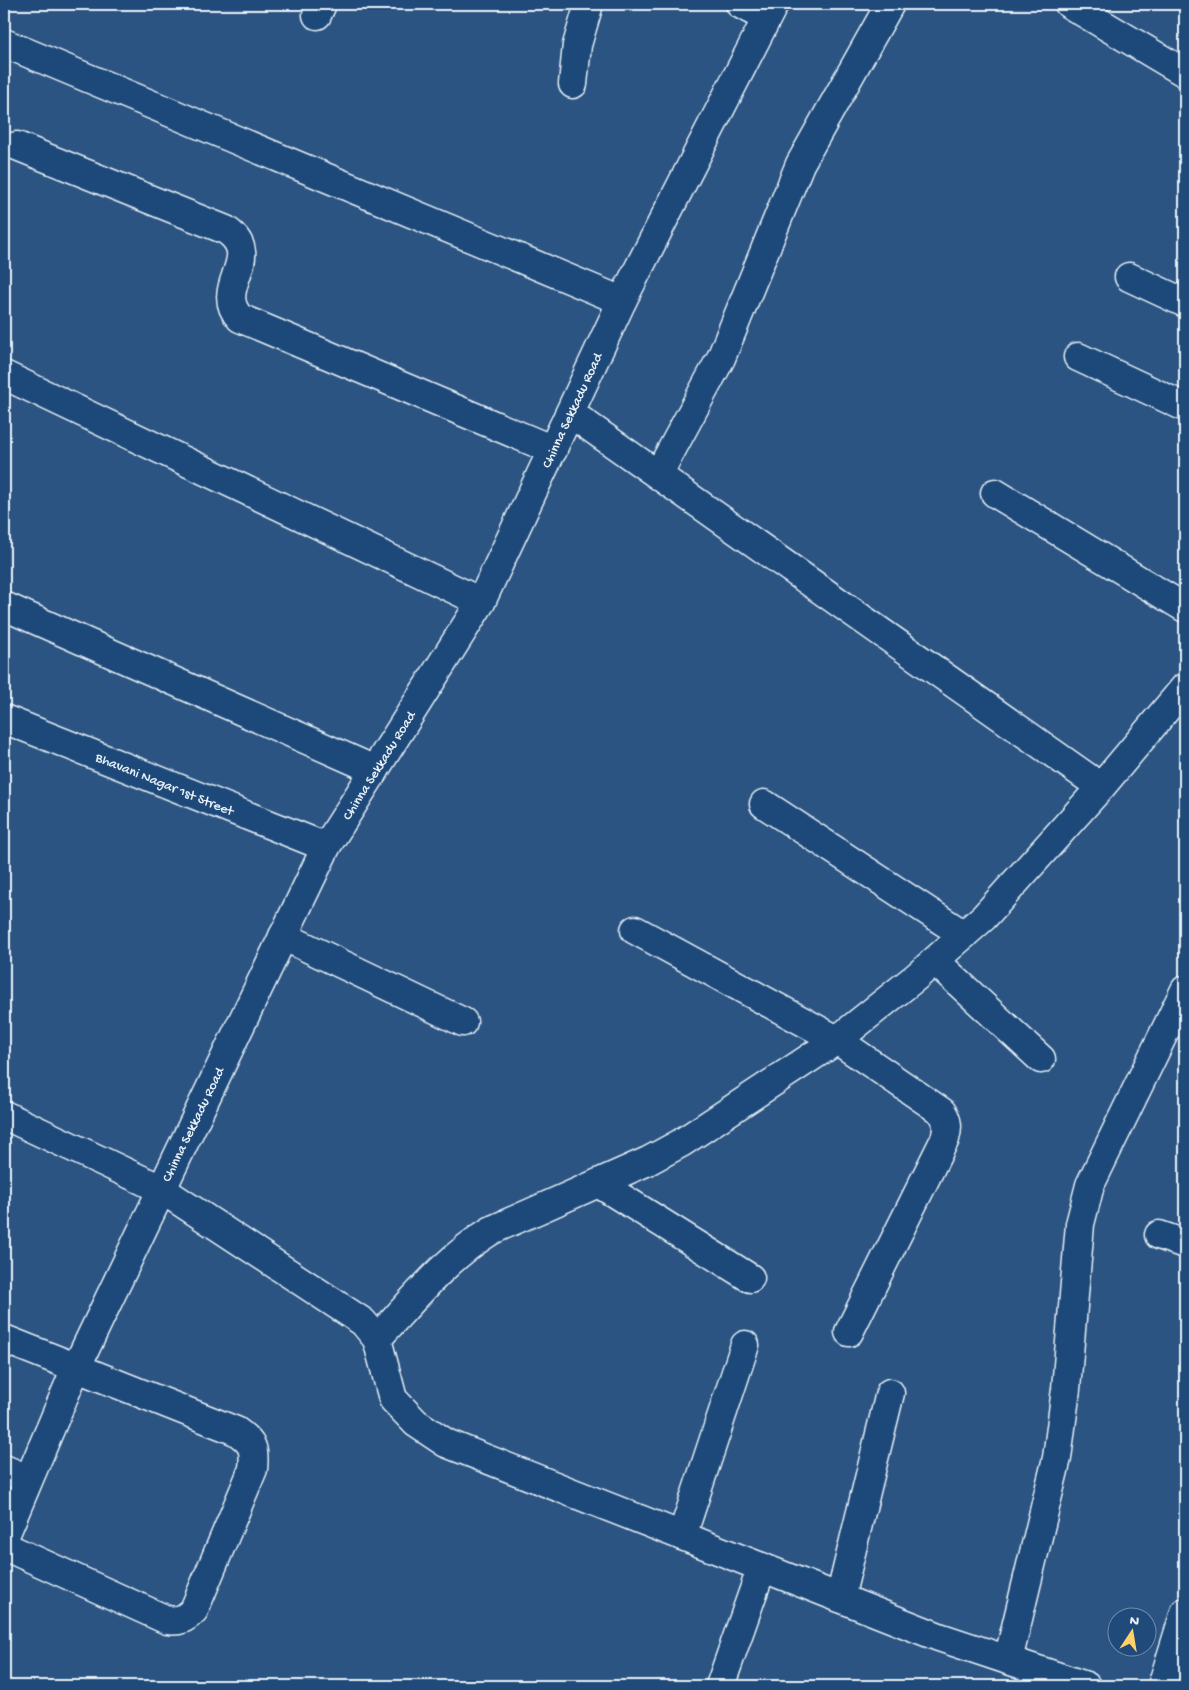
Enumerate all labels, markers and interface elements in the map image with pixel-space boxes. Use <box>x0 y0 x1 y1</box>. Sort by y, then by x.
street label: Chinna Sekkadu Road <box>539 349 608 471</box>
street label: Chinna Sekkadu Road <box>340 707 421 824</box>
street label: Bhavani Nagar 1st Street <box>92 749 237 821</box>
street label: Chinna Sekkadu Road <box>159 1064 230 1185</box>
north arrow <box>1106 1608 1156 1658</box>
text: N <box>1128 1612 1140 1631</box>

